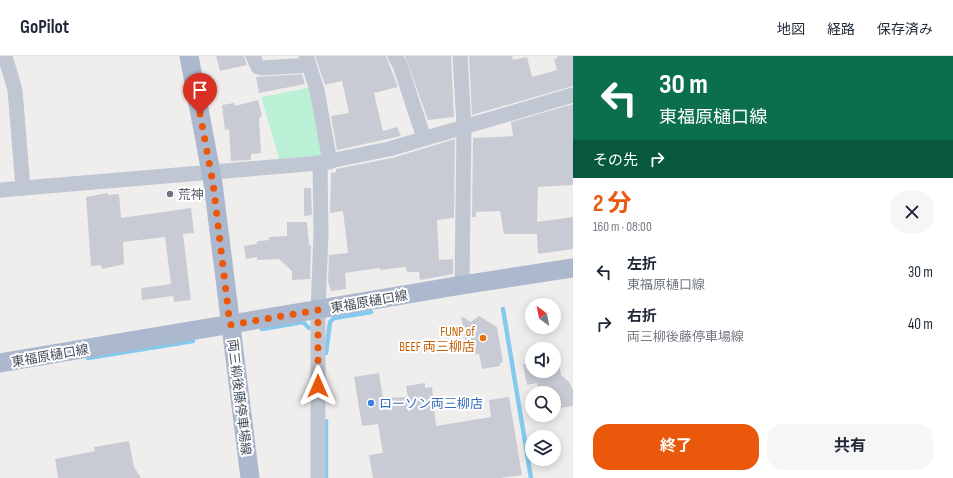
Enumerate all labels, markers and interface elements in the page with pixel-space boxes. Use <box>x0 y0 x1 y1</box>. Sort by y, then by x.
text: GoPilot <box>20 16 69 39</box>
text: 地図 <box>777 21 805 38</box>
text: 経路 <box>827 21 855 38</box>
text: 保存済み <box>877 21 933 38</box>
text: 30 m <box>659 68 708 101</box>
icon: left <box>593 72 645 124</box>
pin <box>183 73 217 114</box>
icon: arrive <box>189 79 211 101</box>
text: 東福原樋口線 <box>659 107 767 128</box>
icon: right <box>646 148 668 170</box>
text: その先 <box>593 151 638 170</box>
place label: 荒神 <box>178 187 204 203</box>
marker: 荒神 <box>165 189 175 199</box>
text: 2 分 <box>593 189 631 218</box>
button: close <box>891 191 933 233</box>
text: 160 m · 08:00 <box>593 219 652 235</box>
text: 左折 <box>627 255 657 274</box>
icon: left <box>593 261 615 283</box>
text: 30 m <box>908 263 933 282</box>
text: 東福原樋口線 <box>627 277 705 293</box>
street label: 東福原樋口線 <box>329 287 409 317</box>
north arrow <box>525 298 561 334</box>
map controls <box>525 298 561 466</box>
text: 右折 <box>627 307 657 326</box>
icon: right <box>593 313 615 335</box>
text: 40 m <box>908 315 933 334</box>
place label: FUNP of BEEF 両三柳店 <box>399 324 475 355</box>
text: 両三柳後藤停車場線 <box>627 329 744 345</box>
marker: FUNP of BEEF 両三柳店 <box>478 333 488 343</box>
street label: 両三柳後藤停車場線 <box>224 338 254 456</box>
street label: 東福原樋口線 <box>10 341 90 371</box>
button: sound <box>525 342 561 378</box>
position arrow <box>297 365 339 407</box>
button: search <box>525 386 561 422</box>
place label: ローソン両三柳店 <box>379 396 483 412</box>
marker: ローソン両三柳店 <box>366 398 376 408</box>
button: 終了 <box>593 424 759 470</box>
button: 共有 <box>767 424 933 470</box>
button: layers <box>525 430 561 466</box>

